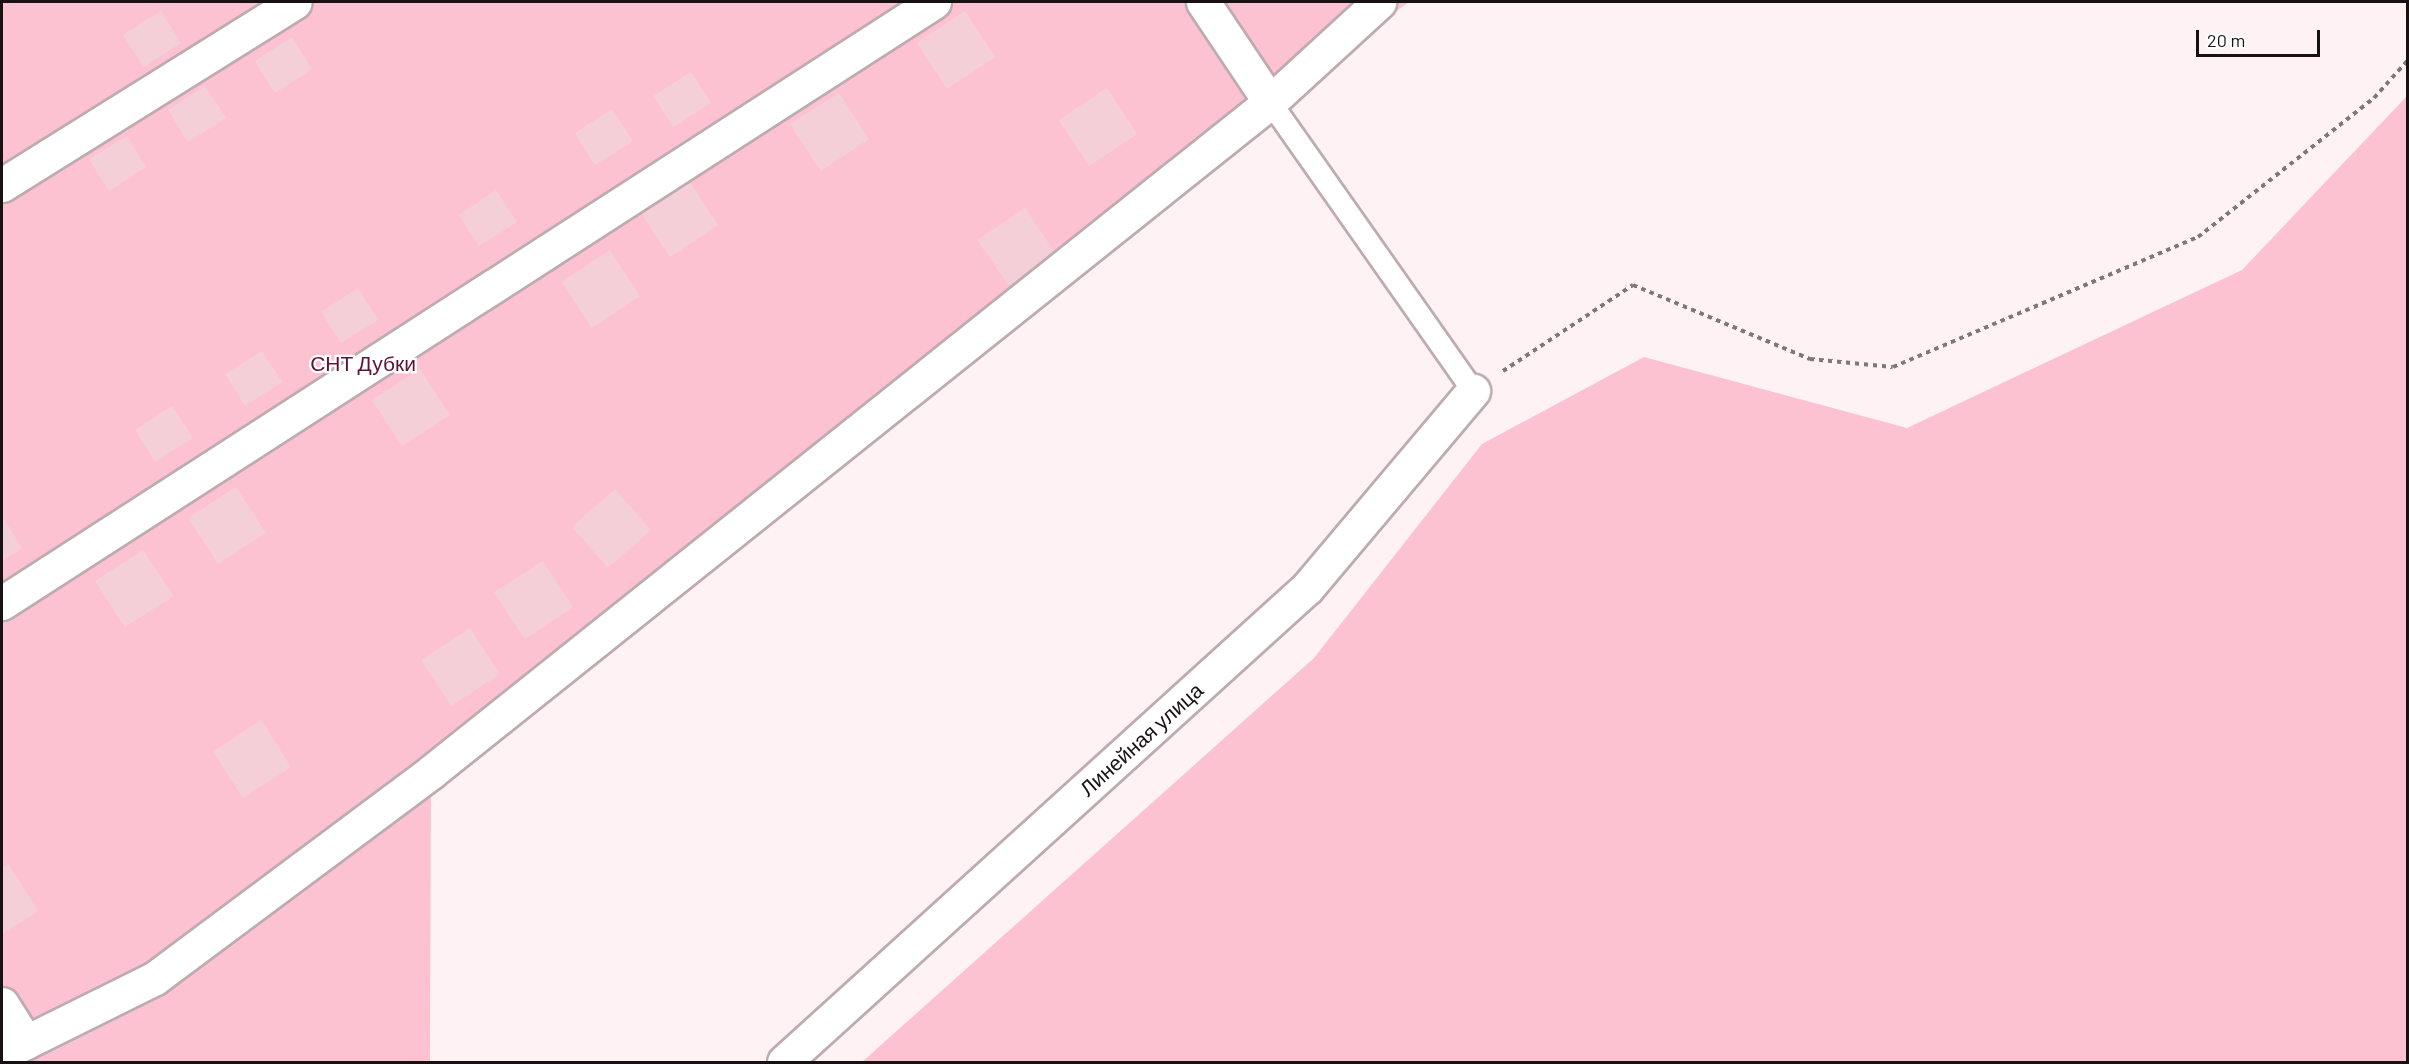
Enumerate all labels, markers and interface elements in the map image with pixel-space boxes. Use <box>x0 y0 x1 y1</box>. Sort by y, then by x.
scale bar <box>2199 18 2324 56</box>
text: 20 m <box>2207 29 2245 51</box>
park label: СНТ Дубки <box>310 350 416 376</box>
street label: Линейная улица <box>1074 677 1208 801</box>

